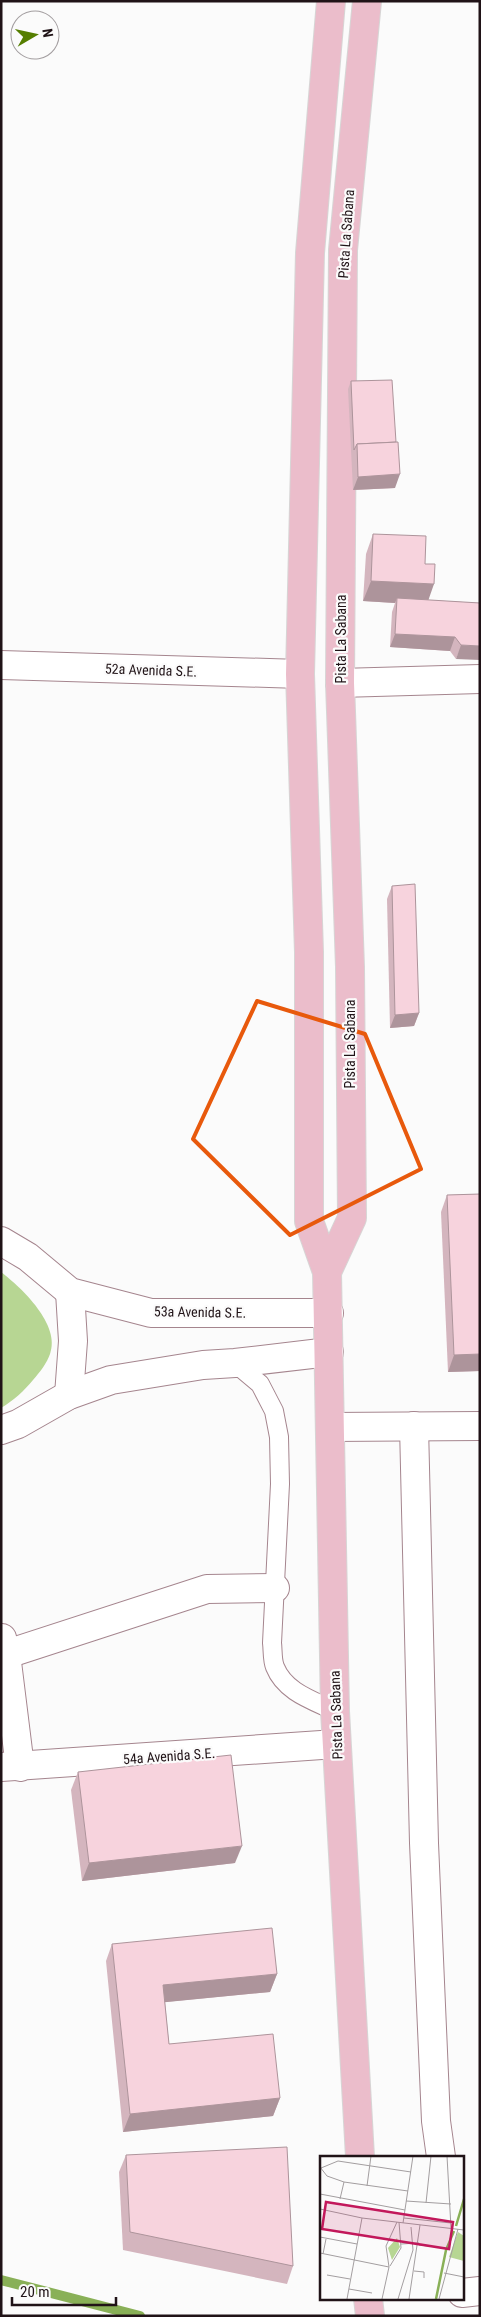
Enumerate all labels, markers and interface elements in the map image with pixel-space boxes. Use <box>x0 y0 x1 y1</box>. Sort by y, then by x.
north arrow <box>10 10 60 60</box>
text: N <box>39 27 56 38</box>
street label: Pista La Sabana <box>335 189 357 279</box>
street label: Pista La Sabana <box>333 594 349 684</box>
street label: 52a Avenida S.E. <box>105 660 197 680</box>
street label: Pista La Sabana <box>342 999 358 1089</box>
street label: 53a Avenida S.E. <box>154 1303 246 1321</box>
street label: Pista La Sabana <box>326 1670 346 1760</box>
street label: 54a Avenida S.E. <box>122 1745 216 1767</box>
inset map <box>320 2156 464 2300</box>
scale bar <box>12 2274 116 2306</box>
text: 20 m <box>20 2283 50 2301</box>

